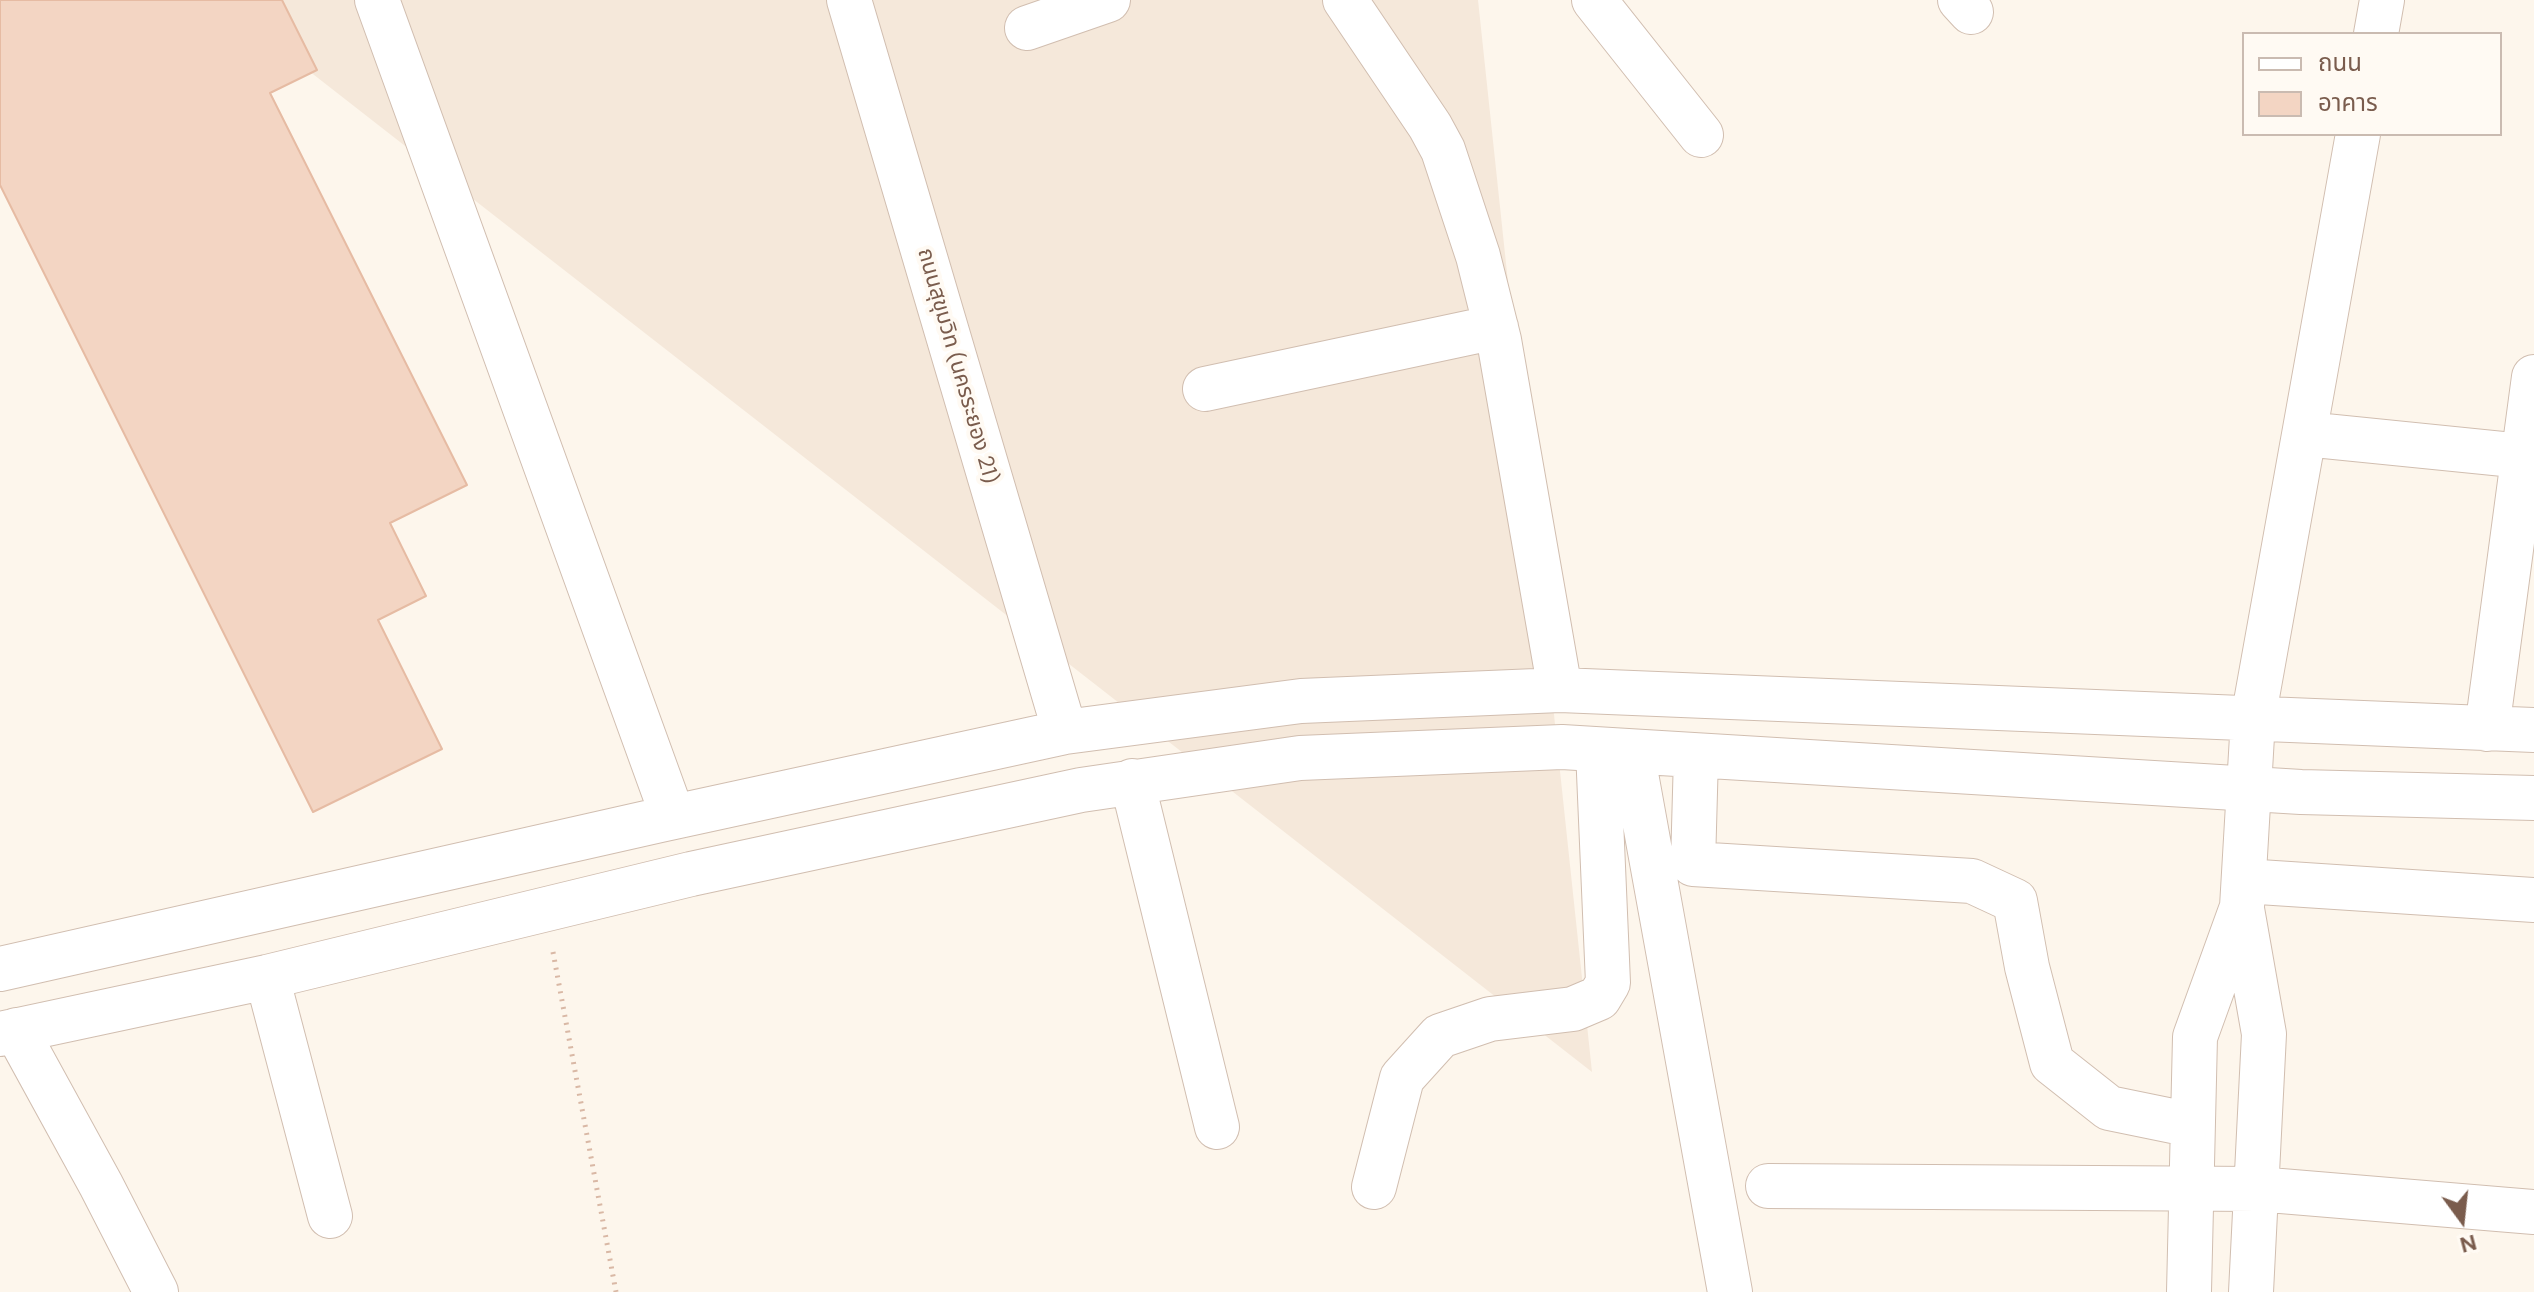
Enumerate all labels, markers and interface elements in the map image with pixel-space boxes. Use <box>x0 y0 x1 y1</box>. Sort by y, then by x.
legend <box>2242 32 2502 136</box>
text: ถนน <box>2318 47 2362 78</box>
text: อาคาร <box>2318 87 2378 118</box>
street label: ถนนสุขุมวิท (นครระยอง 21) <box>911 245 1003 487</box>
north arrow <box>2422 1180 2502 1260</box>
text: N <box>2457 1228 2480 1260</box>

